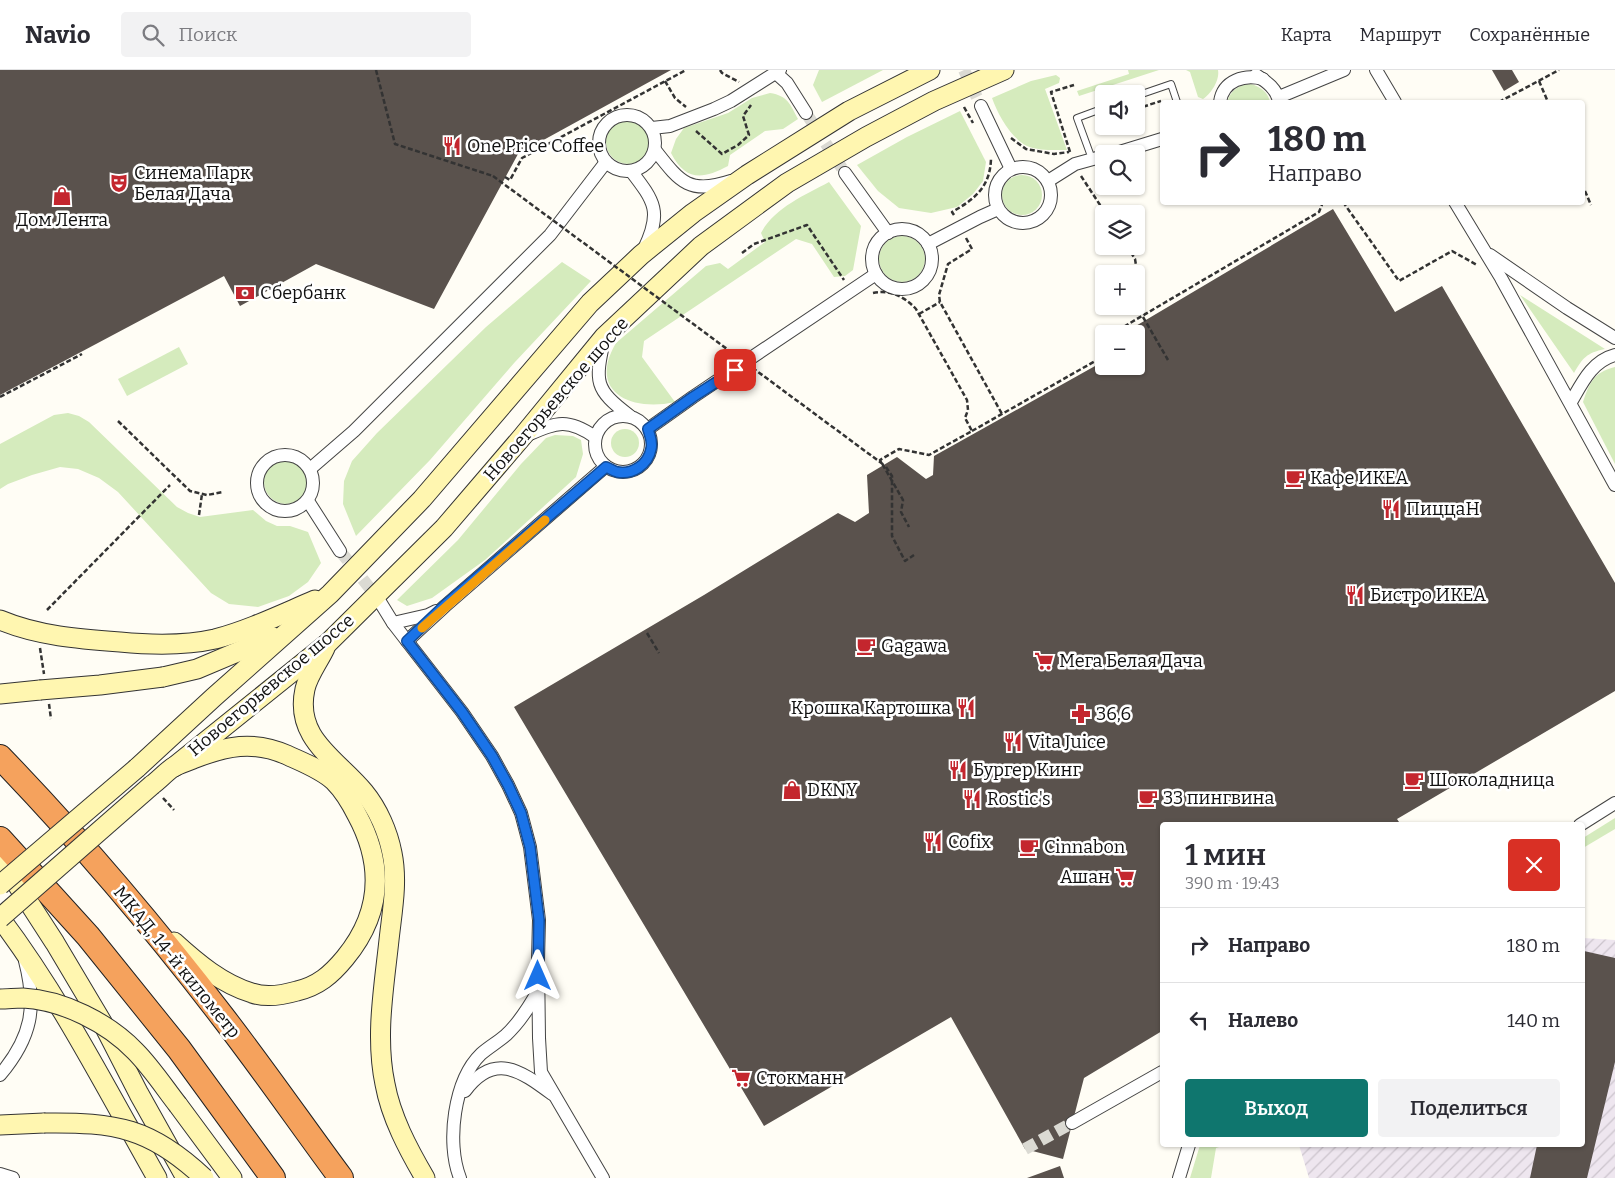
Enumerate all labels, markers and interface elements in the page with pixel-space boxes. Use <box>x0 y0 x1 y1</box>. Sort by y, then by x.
search box <box>121 12 471 57</box>
text: Navio <box>25 21 91 49</box>
icon: search <box>139 21 167 49</box>
text: Поиск <box>179 23 237 46</box>
text: Карта <box>1281 24 1332 46</box>
text: Маршрут <box>1360 24 1441 46</box>
text: Сохранённые <box>1469 24 1590 46</box>
map controls <box>1095 85 1145 375</box>
button: sound <box>1095 85 1145 135</box>
text: 180 m <box>1268 118 1366 160</box>
icon: right <box>1185 120 1250 185</box>
restaurant icon: One Price Coffee <box>441 135 463 157</box>
place label: One Price Coffee <box>467 135 604 157</box>
button: search <box>1095 145 1145 195</box>
text: Направо <box>1268 160 1362 187</box>
place label: Синема Парк Белая Дача <box>134 162 251 205</box>
theatre icon: Синема Парк Белая Дача <box>108 172 130 194</box>
shop icon: Дом Лента <box>51 185 73 207</box>
button: layers <box>1095 205 1145 255</box>
place label: Дом Лента <box>16 209 108 231</box>
button: + <box>1095 265 1145 315</box>
bank icon: Сбербанк <box>234 282 256 304</box>
place label: Сбербанк <box>260 282 346 304</box>
street label: Новоегорьевское шоссе <box>479 313 633 485</box>
button: − <box>1095 325 1145 375</box>
pin <box>714 349 756 391</box>
icon: arrive <box>721 356 749 384</box>
cafe icon: Кафе ИКЕА <box>1284 467 1306 489</box>
place label: Кафе ИКЕА <box>1310 467 1409 489</box>
restaurant icon: ПиццаН <box>1380 498 1402 520</box>
place label: ПиццаН <box>1406 498 1480 520</box>
restaurant icon: Бистро ИКЕА <box>1344 584 1366 606</box>
place label: Бистро ИКЕА <box>1370 584 1486 606</box>
street label: Новоегорьевское шоссе <box>184 609 358 761</box>
cafe icon: Gagawa <box>855 635 877 657</box>
place label: Gagawa <box>881 635 947 657</box>
supermarket icon: Мега Белая Дача <box>1033 650 1055 672</box>
place label: Мега Белая Дача <box>1059 650 1203 672</box>
place label: Крошка Картошка <box>791 697 951 719</box>
restaurant icon: Крошка Картошка <box>955 697 977 719</box>
pharmacy icon: 36,6 <box>1070 703 1092 725</box>
place label: 36,6 <box>1096 703 1131 725</box>
restaurant icon: Vita Juice <box>1002 731 1024 753</box>
place label: Vita Juice <box>1028 731 1106 753</box>
restaurant icon: Бургер Кинг <box>947 759 969 781</box>
place label: Бургер Кинг <box>973 759 1081 781</box>
cafe icon: Шоколадница <box>1403 769 1425 791</box>
place label: Шоколадница <box>1429 769 1555 791</box>
shop icon: DKNY <box>781 779 803 801</box>
place label: DKNY <box>807 779 858 801</box>
cafe icon: 33 пингвина <box>1137 787 1159 809</box>
place label: 33 пингвина <box>1163 787 1275 809</box>
restaurant icon: Rostic's <box>961 788 983 810</box>
place label: Rostic's <box>987 788 1051 810</box>
restaurant icon: Cofix <box>922 831 944 853</box>
place label: Cofix <box>948 831 991 853</box>
cafe icon: Cinnabon <box>1018 836 1040 858</box>
place label: Cinnabon <box>1044 836 1126 858</box>
text: 1 мин <box>1185 837 1266 873</box>
button: close <box>1508 839 1560 891</box>
place label: Ашан <box>1060 866 1110 888</box>
supermarket icon: Ашан <box>1114 866 1136 888</box>
text: 390 m · 19:43 <box>1185 874 1280 893</box>
street label: МКАД, 14-й километр <box>109 881 245 1043</box>
icon: right <box>1185 931 1213 959</box>
text: Направо <box>1228 934 1310 957</box>
text: 180 m <box>1507 934 1560 957</box>
position arrow <box>511 949 563 1001</box>
icon: left <box>1185 1006 1213 1034</box>
text: Налево <box>1228 1009 1298 1032</box>
text: 140 m <box>1507 1009 1560 1032</box>
supermarket icon: Стокманн <box>730 1067 752 1089</box>
place label: Стокманн <box>756 1067 844 1089</box>
button: Выход <box>1185 1079 1368 1137</box>
button: Поделиться <box>1378 1079 1560 1137</box>

